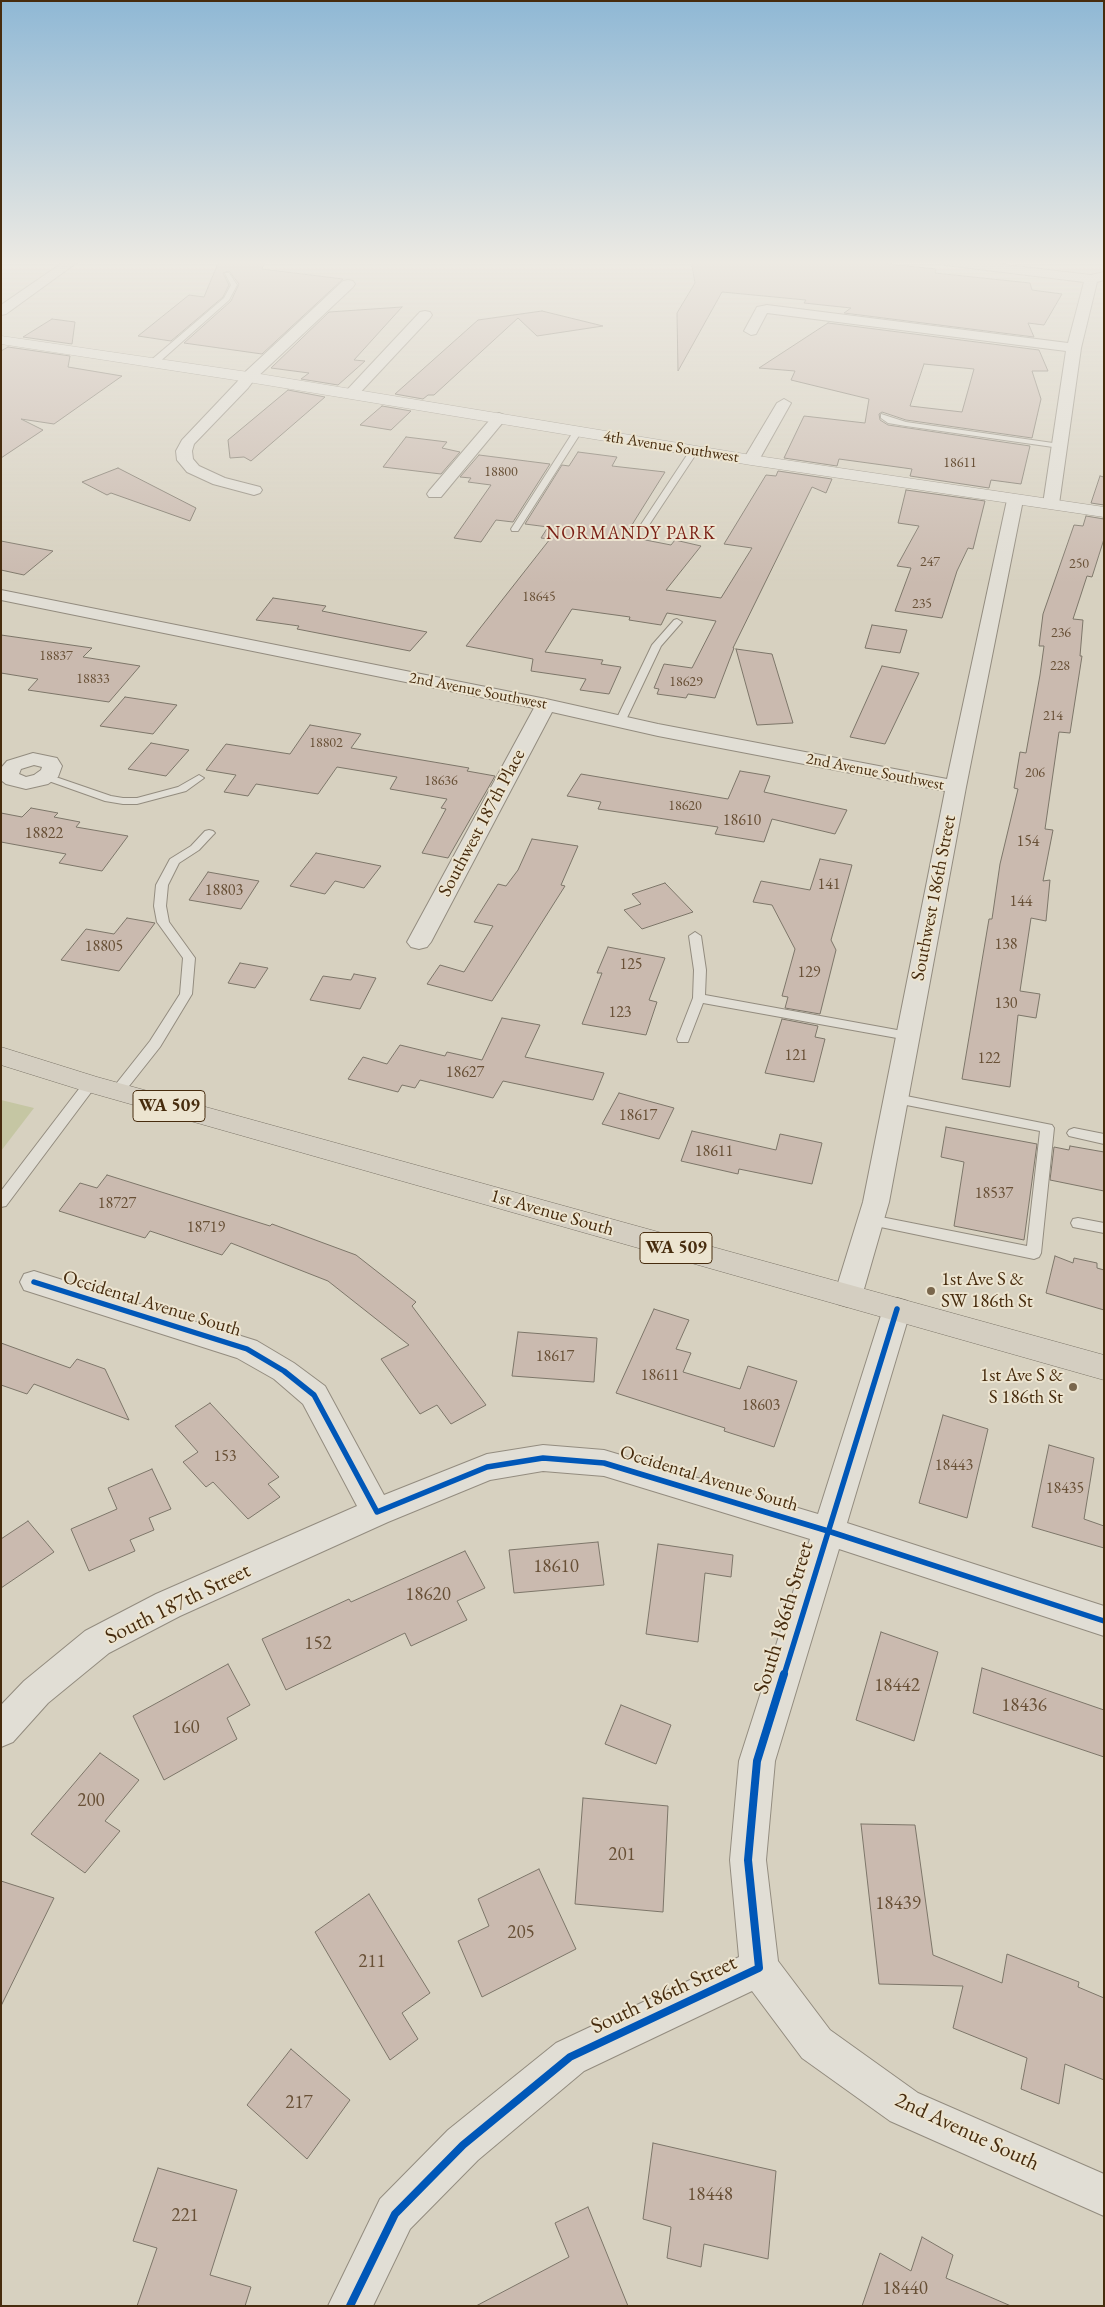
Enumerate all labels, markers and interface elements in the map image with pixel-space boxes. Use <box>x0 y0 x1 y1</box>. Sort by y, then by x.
street label: 4th Avenue Southwest <box>602 427 740 467</box>
house number: 18611 <box>943 455 977 471</box>
house number: 18800 <box>484 464 518 480</box>
district label: NORMANDY PARK <box>544 523 718 545</box>
house number: 247 <box>920 554 940 570</box>
house number: 250 <box>1069 556 1089 572</box>
house number: 18645 <box>522 589 556 605</box>
house number: 235 <box>912 596 932 612</box>
house number: 236 <box>1051 625 1071 641</box>
house number: 18837 <box>39 648 73 664</box>
house number: 228 <box>1050 658 1070 674</box>
street label: 2nd Avenue Southwest <box>407 668 549 714</box>
house number: 18833 <box>76 671 110 687</box>
house number: 18629 <box>669 674 703 690</box>
house number: 214 <box>1043 708 1063 724</box>
house number: 18802 <box>309 735 343 751</box>
street label: Southwest 187th Place <box>434 745 530 901</box>
street label: 2nd Avenue Southwest <box>804 749 946 795</box>
house number: 206 <box>1025 765 1045 781</box>
house number: 18636 <box>424 773 458 789</box>
house number: 18620 <box>668 798 702 814</box>
house number: 18610 <box>723 811 761 831</box>
street label: Southwest 186th Street <box>907 813 961 983</box>
house number: 18822 <box>25 824 63 844</box>
house number: 154 <box>1016 832 1040 852</box>
house number: 141 <box>817 875 841 895</box>
house number: 18803 <box>205 881 243 901</box>
house number: 144 <box>1009 892 1033 912</box>
house number: 138 <box>994 935 1018 955</box>
house number: 18805 <box>85 937 123 957</box>
house number: 125 <box>619 955 643 975</box>
house number: 129 <box>797 963 821 983</box>
house number: 130 <box>994 994 1018 1014</box>
house number: 123 <box>608 1003 632 1023</box>
house number: 121 <box>784 1046 808 1066</box>
house number: 122 <box>977 1049 1001 1069</box>
house number: 18627 <box>446 1063 484 1083</box>
road number: WA 509 <box>133 1090 205 1122</box>
house number: 18617 <box>619 1106 657 1126</box>
house number: 18611 <box>695 1142 733 1162</box>
street label: 1st Avenue South <box>488 1184 616 1242</box>
house number: 18537 <box>975 1184 1013 1204</box>
house number: 18727 <box>98 1194 136 1214</box>
house number: 18719 <box>187 1218 225 1238</box>
road number: WA 509 <box>640 1232 712 1264</box>
street label: Occidental Avenue South <box>60 1266 244 1342</box>
place label: 1st Ave S & SW 186th St <box>941 1269 1033 1313</box>
marker: 1st Ave S & SW 186th St <box>925 1285 937 1297</box>
house number: 18617 <box>536 1347 574 1367</box>
place label: 1st Ave S & S 186th St <box>980 1365 1063 1409</box>
house number: 18611 <box>641 1366 679 1386</box>
marker: 1st Ave S & S 186th St <box>1067 1381 1079 1393</box>
house number: 18603 <box>742 1396 780 1416</box>
street label: Occidental Avenue South <box>617 1441 801 1517</box>
house number: 153 <box>213 1447 237 1467</box>
house number: 18443 <box>935 1456 973 1476</box>
house number: 18435 <box>1046 1479 1084 1499</box>
street label: South 186th Street <box>748 1539 820 1697</box>
house number: 18610 <box>533 1556 579 1578</box>
street label: South 187th Street <box>101 1558 255 1650</box>
house number: 18620 <box>405 1584 451 1606</box>
house number: 152 <box>304 1633 332 1655</box>
house number: 18442 <box>874 1675 920 1697</box>
house number: 18436 <box>1001 1695 1047 1717</box>
house number: 160 <box>172 1717 200 1739</box>
house number: 200 <box>77 1790 105 1812</box>
house number: 201 <box>608 1844 636 1866</box>
house number: 18439 <box>875 1893 921 1915</box>
house number: 205 <box>507 1922 535 1944</box>
street label: South 186th Street <box>587 1950 741 2040</box>
house number: 211 <box>358 1951 386 1973</box>
street label: 2nd Avenue South <box>891 2087 1043 2177</box>
house number: 217 <box>285 2092 313 2114</box>
house number: 18448 <box>687 2184 733 2206</box>
house number: 221 <box>171 2205 199 2227</box>
house number: 18440 <box>882 2278 928 2300</box>

